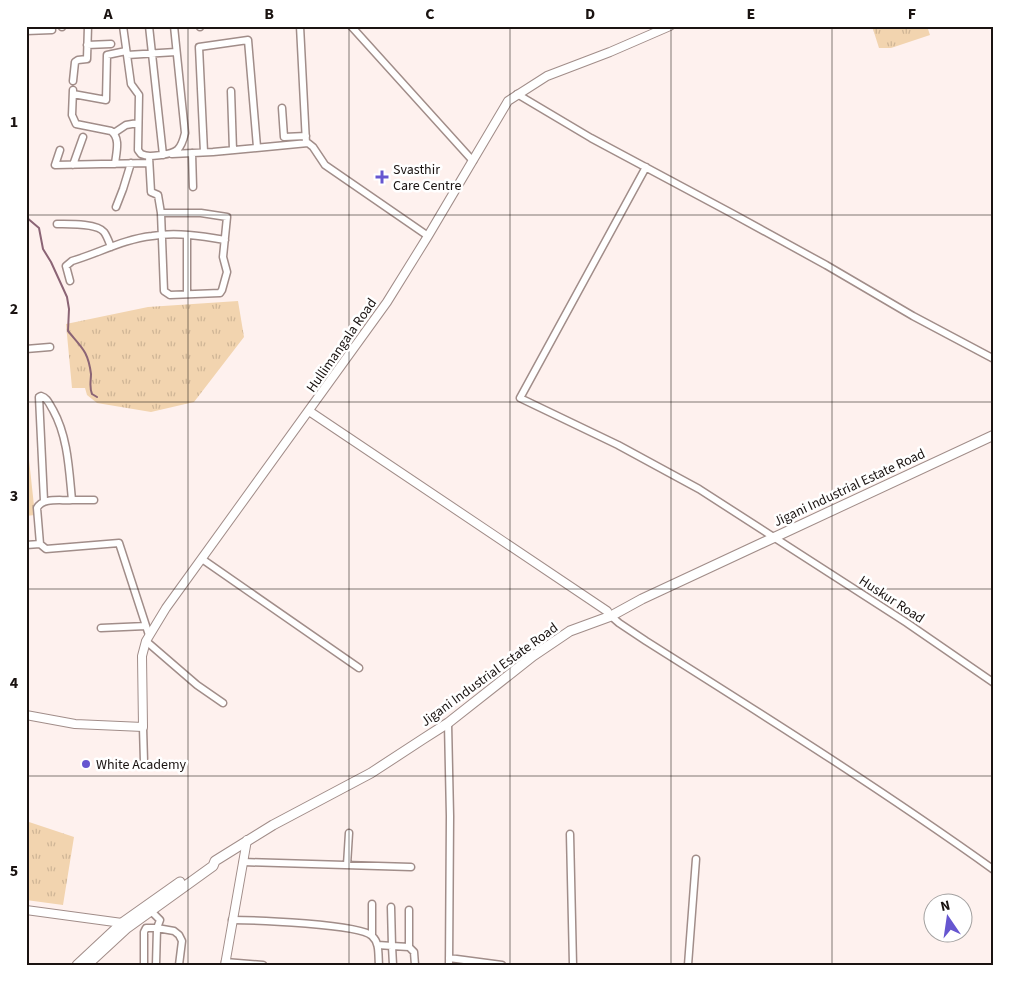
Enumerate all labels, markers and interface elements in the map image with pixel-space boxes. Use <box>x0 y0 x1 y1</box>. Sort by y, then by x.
text: A <box>102 3 113 25</box>
text: B <box>264 3 274 25</box>
text: C <box>425 3 435 25</box>
text: D <box>585 3 595 25</box>
text: E <box>747 3 755 25</box>
text: F <box>908 3 916 25</box>
text: 1 <box>10 111 18 133</box>
place label: Svasthir Care Centre <box>393 160 462 196</box>
marker: Svasthir Care Centre <box>375 170 389 184</box>
street label: Hullimangala Road <box>302 294 382 397</box>
text: 2 <box>10 298 18 320</box>
street label: Jigani Industrial Estate Road <box>770 444 929 532</box>
text: 3 <box>10 485 18 507</box>
street label: Huskur Road <box>855 571 928 629</box>
street label: Jigani Industrial Estate Road <box>417 618 562 731</box>
text: 4 <box>10 672 19 694</box>
place label: White Academy <box>96 755 187 775</box>
marker: White Academy <box>80 758 92 770</box>
text: 5 <box>10 860 18 882</box>
north arrow <box>922 894 972 944</box>
text: N <box>939 896 952 917</box>

